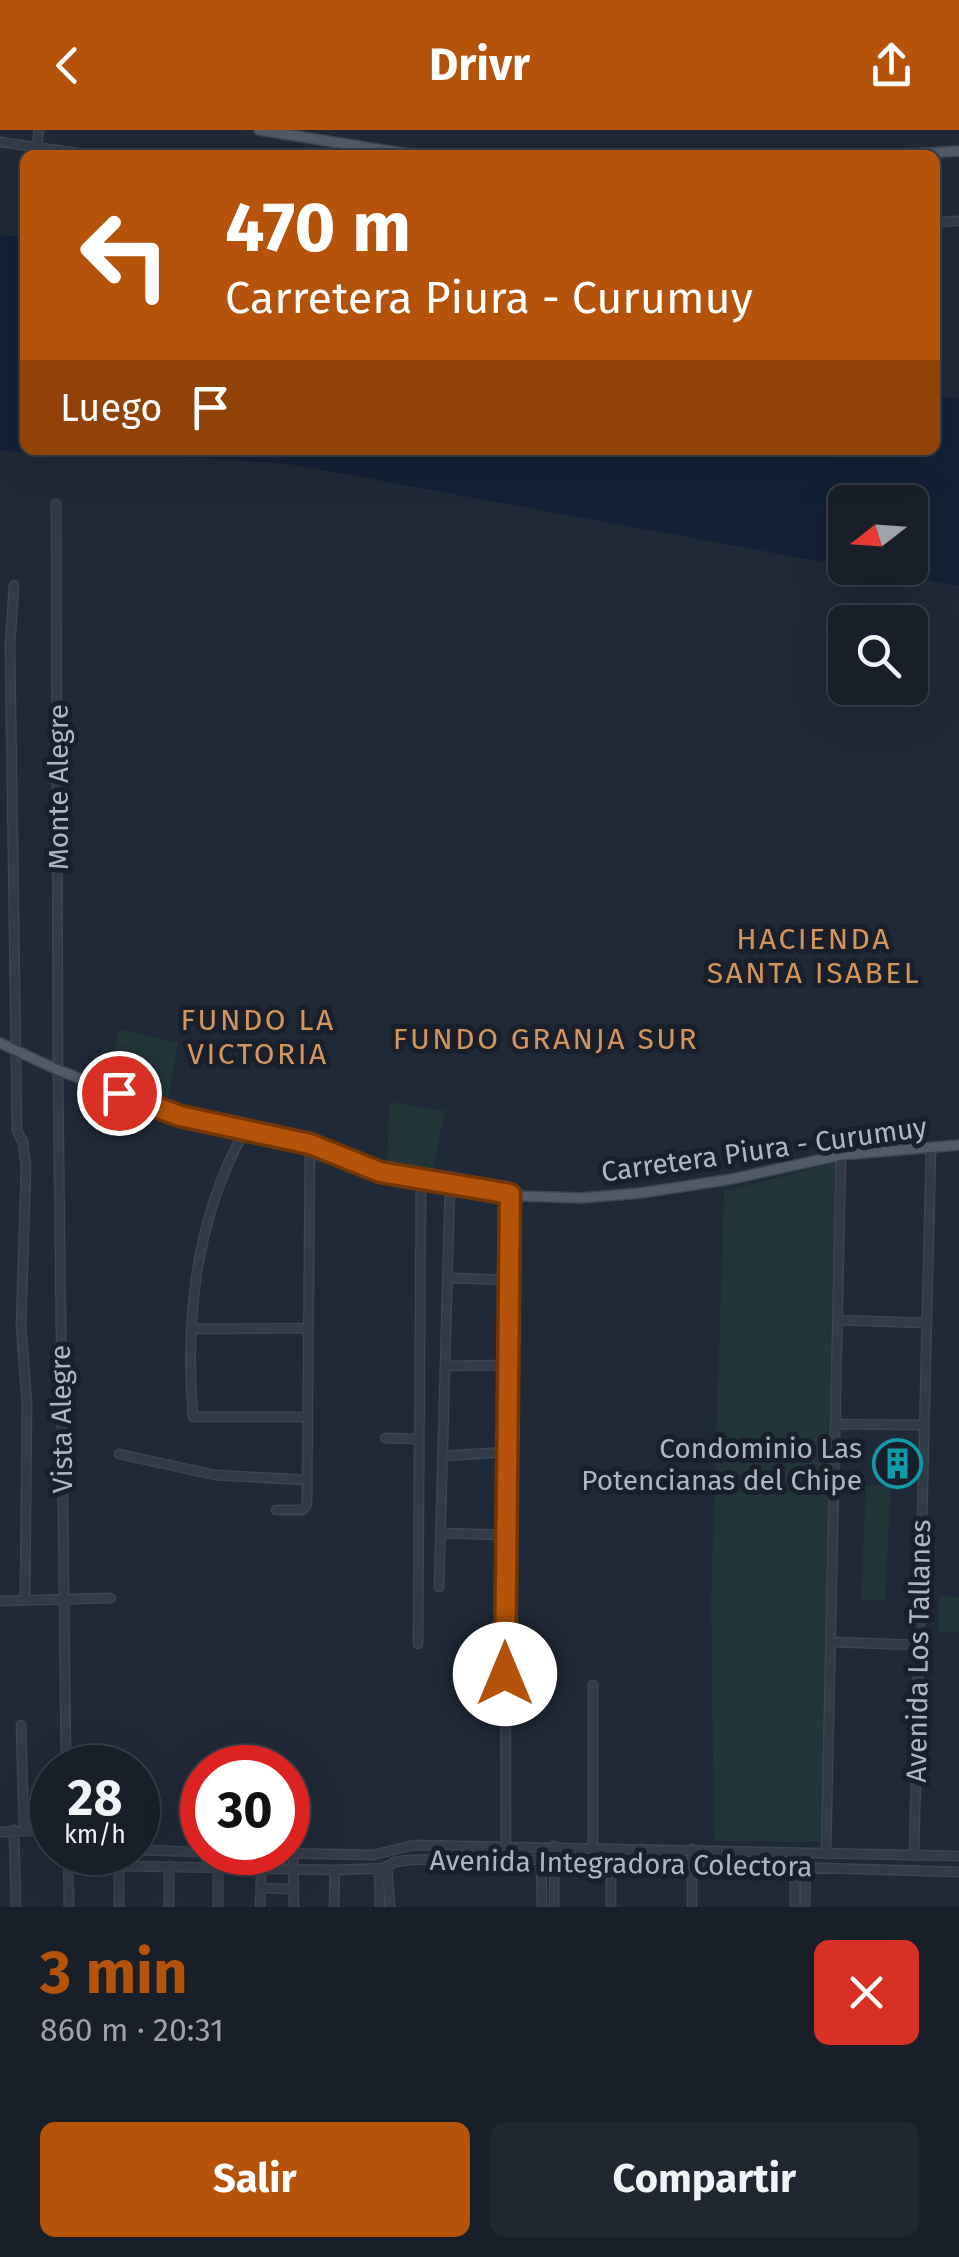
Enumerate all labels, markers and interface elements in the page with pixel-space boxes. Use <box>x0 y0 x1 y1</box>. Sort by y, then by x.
icon: back <box>40 38 95 93</box>
text: Drivr <box>429 38 530 92</box>
icon: share <box>864 38 919 93</box>
text: 470 m <box>225 186 411 270</box>
icon: left <box>60 190 190 320</box>
text: Carretera Piura - Curumuy <box>225 271 753 325</box>
icon: arrive <box>183 380 238 435</box>
text: Luego <box>60 385 163 431</box>
north arrow <box>828 485 928 585</box>
map controls <box>828 485 928 705</box>
button: search <box>828 605 928 705</box>
street label: Monte Alegre <box>42 704 75 870</box>
district label: HACIENDA SANTA ISABEL <box>707 921 921 991</box>
district label: FUNDO LA VICTORIA <box>180 1002 336 1072</box>
district label: FUNDO GRANJA SUR <box>393 1021 699 1057</box>
pin <box>77 1051 162 1136</box>
icon: arrive <box>92 1066 147 1121</box>
street label: Carretera Piura - Curumuy <box>599 1110 929 1189</box>
street label: Vista Alegre <box>44 1345 79 1493</box>
place label: Condominio Las Potencianas del Chipe <box>581 1432 862 1497</box>
building icon: Condominio Las Potencianas del Chipe <box>871 1438 923 1490</box>
street label: Avenida Los Tallanes <box>900 1519 937 1783</box>
position arrow <box>453 1622 557 1726</box>
speed limit sign: 30 <box>180 1745 310 1875</box>
text: 28 <box>68 1768 122 1828</box>
text: km/h <box>64 1820 126 1850</box>
street label: Avenida Integradora Colectora <box>429 1844 813 1883</box>
text: 3 min <box>40 1937 188 2009</box>
button: close <box>814 1940 919 2045</box>
text: 860 m · 20:31 <box>40 2011 224 2049</box>
button: Salir <box>40 2122 470 2237</box>
button: Compartir <box>490 2122 919 2237</box>

